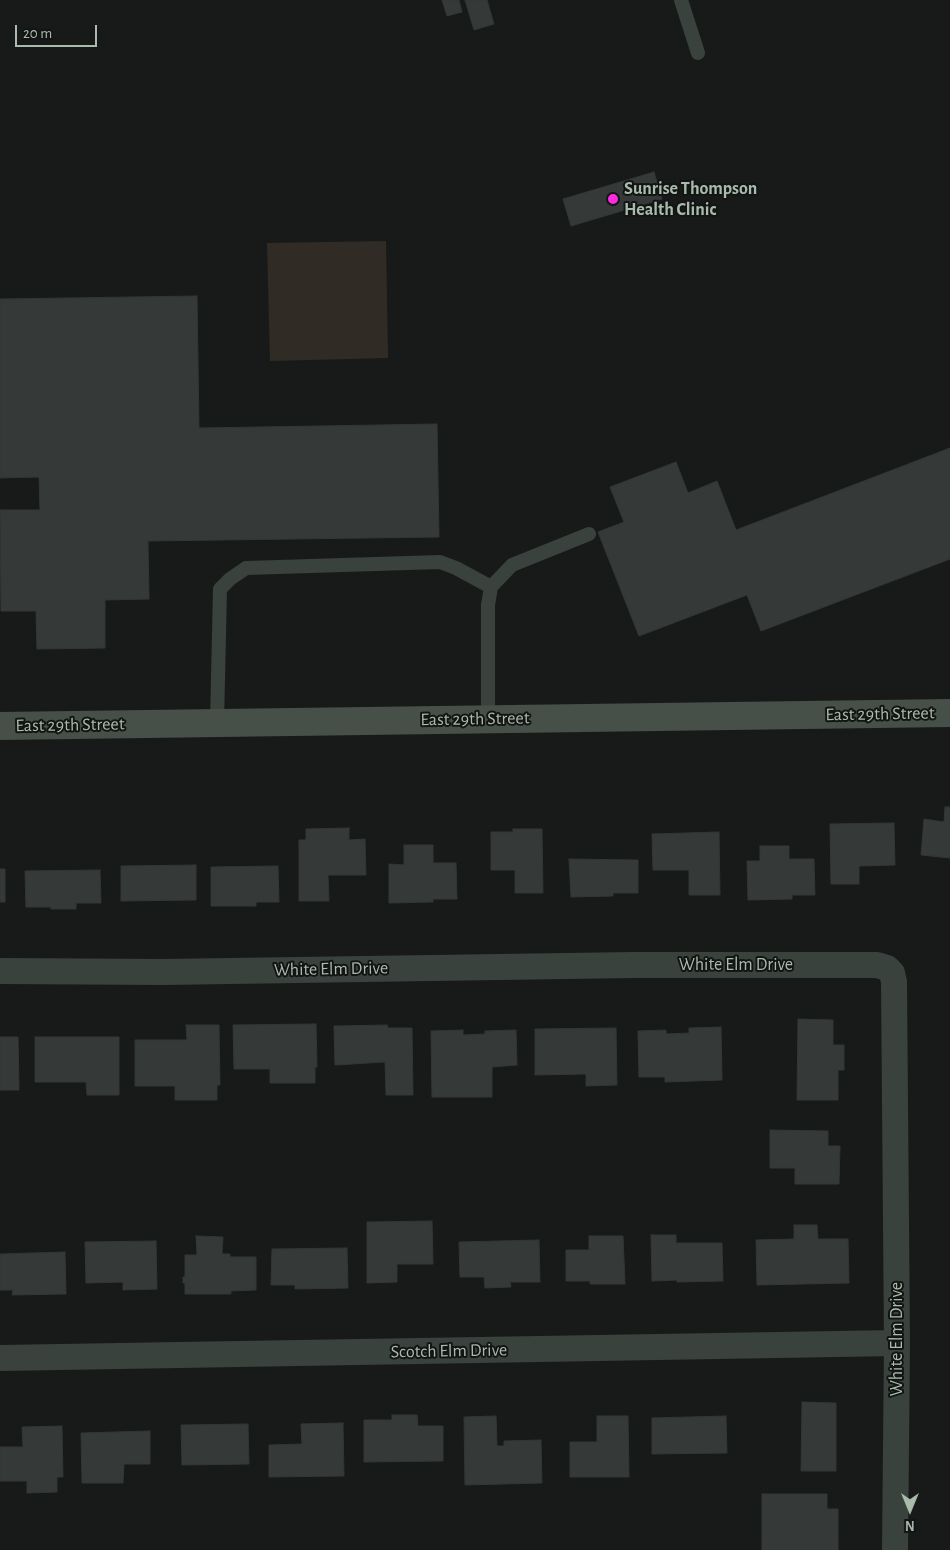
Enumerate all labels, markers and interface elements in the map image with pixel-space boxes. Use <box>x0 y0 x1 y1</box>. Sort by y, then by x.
scale bar <box>18 15 100 47</box>
text: 20 m <box>23 26 52 41</box>
place label: Sunrise Thompson Health Clinic <box>624 178 757 220</box>
marker: Sunrise Thompson Health Clinic <box>606 192 620 206</box>
street label: East 29th Street <box>825 702 935 726</box>
street label: East 29th Street <box>420 707 530 731</box>
street label: East 29th Street <box>15 713 125 737</box>
street label: White Elm Drive <box>679 954 793 976</box>
street label: White Elm Drive <box>274 957 388 981</box>
street label: White Elm Drive <box>886 1282 908 1396</box>
street label: Scotch Elm Drive <box>391 1339 507 1363</box>
north arrow <box>885 1485 935 1535</box>
text: N <box>905 1518 915 1532</box>

